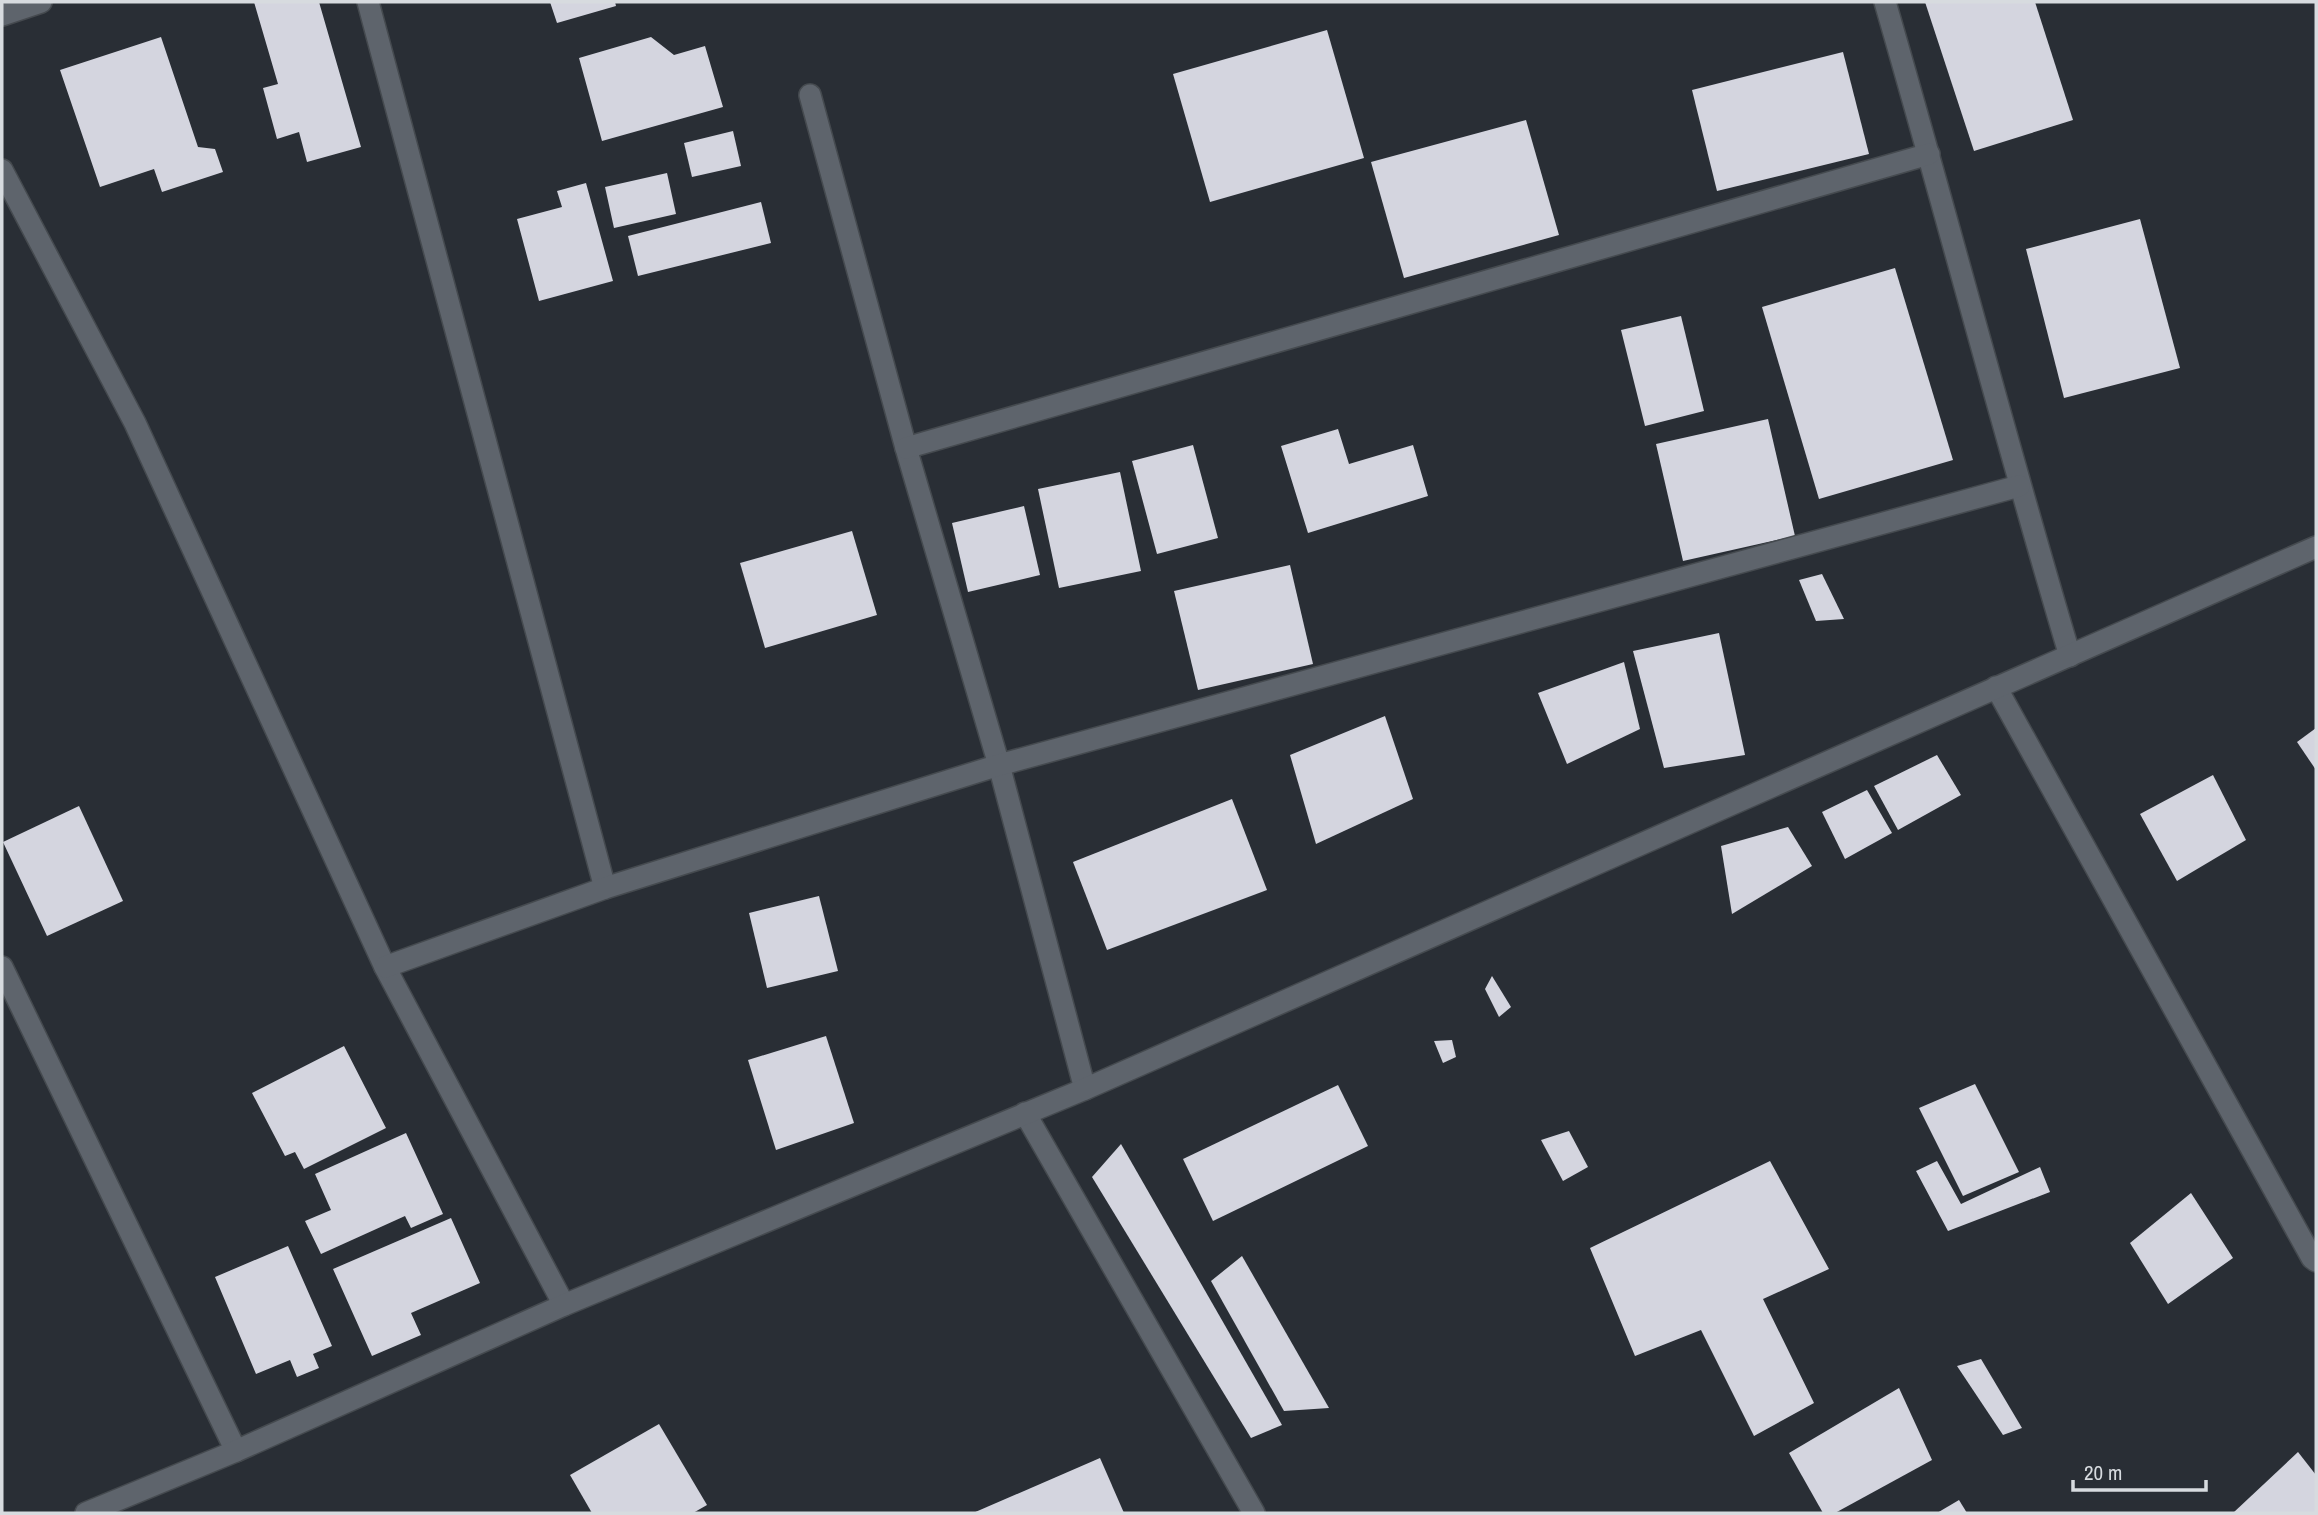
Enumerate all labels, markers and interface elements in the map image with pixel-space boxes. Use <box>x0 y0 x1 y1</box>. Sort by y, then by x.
scale bar <box>2073 1448 2206 1492</box>
text: 20 m <box>2084 1458 2122 1487</box>

